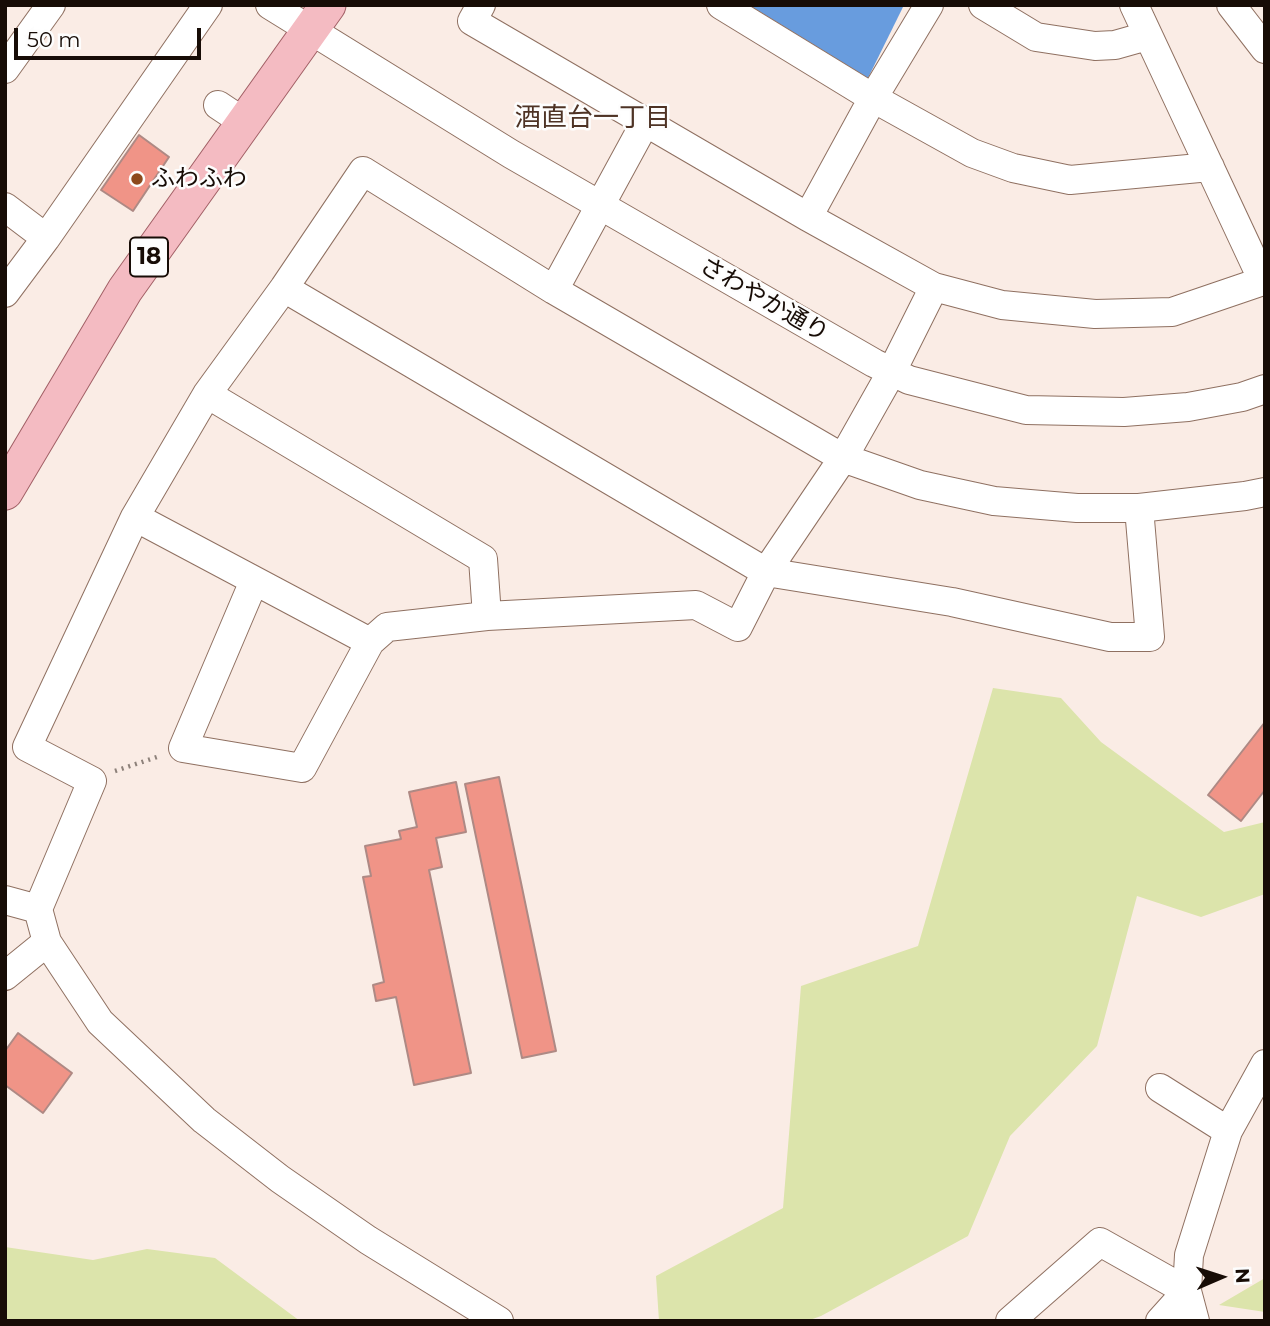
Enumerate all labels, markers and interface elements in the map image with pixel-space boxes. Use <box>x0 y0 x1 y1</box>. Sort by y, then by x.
scale bar <box>18 14 205 58</box>
text: 50 m <box>27 27 81 52</box>
district label: 酒直台一丁目 <box>515 102 671 134</box>
place label: ふわふわ <box>151 165 247 193</box>
marker: ふわふわ <box>129 171 145 187</box>
road number: 18 <box>130 238 168 276</box>
street label: さわやか通り <box>694 252 834 348</box>
north arrow <box>1186 1242 1256 1312</box>
text: N <box>1231 1268 1254 1284</box>

